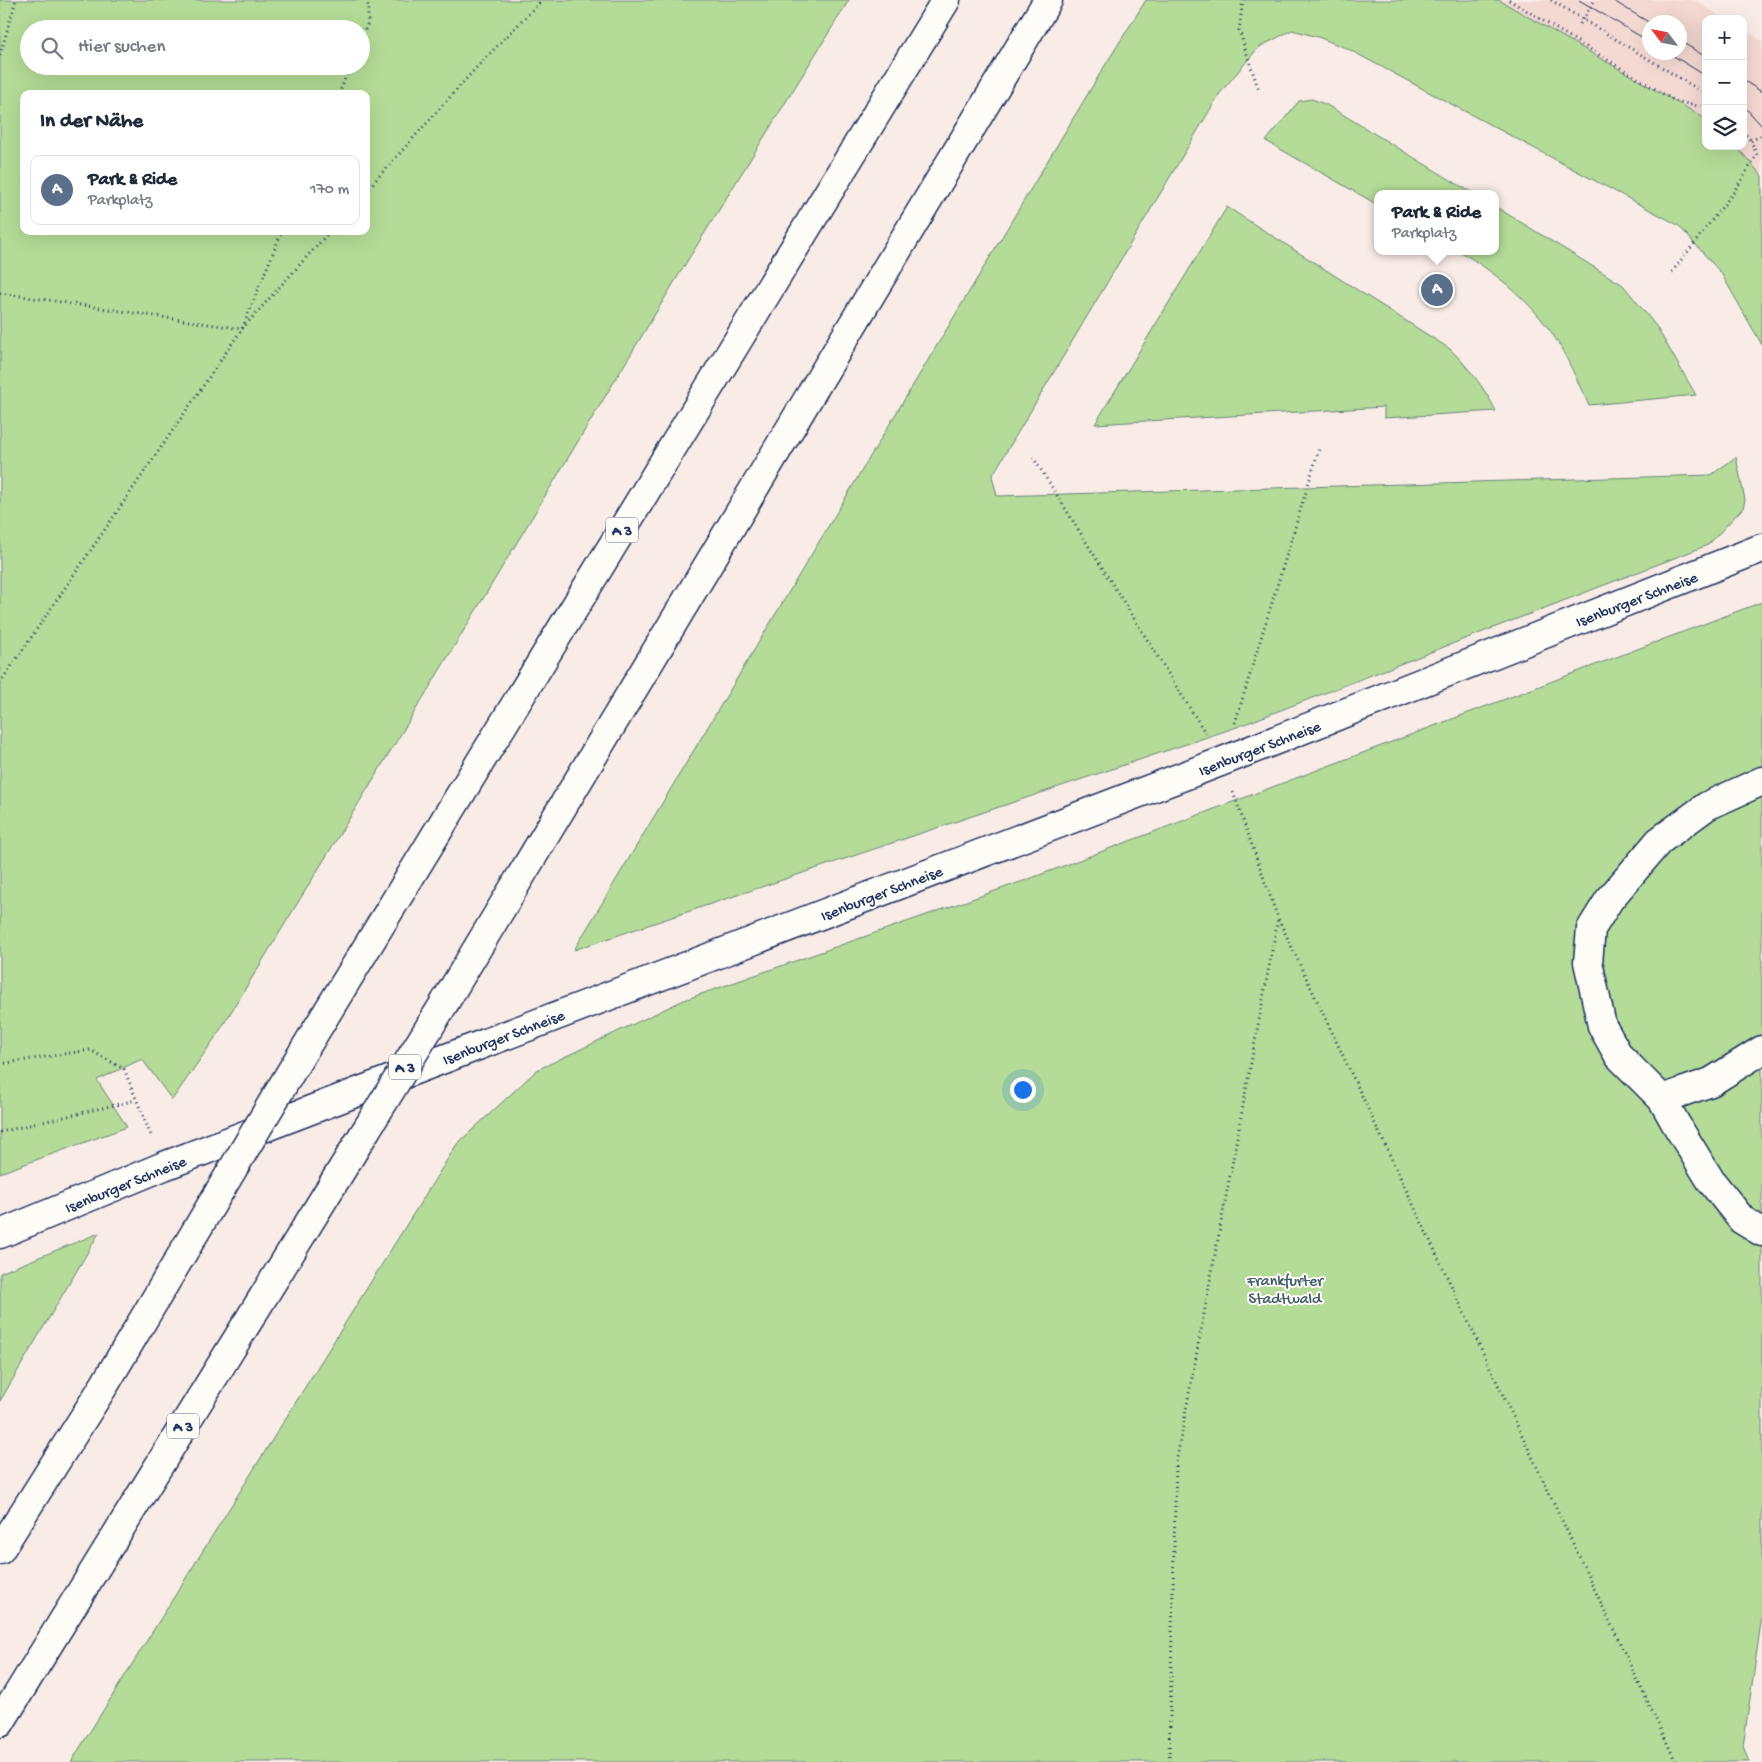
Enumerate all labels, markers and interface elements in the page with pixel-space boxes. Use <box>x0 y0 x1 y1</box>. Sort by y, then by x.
north arrow <box>1642 15 1687 60</box>
map controls <box>1702 15 1747 150</box>
button: + <box>1702 15 1747 60</box>
search box <box>20 20 370 75</box>
icon: search <box>38 34 66 62</box>
text: Hier suchen <box>78 36 165 59</box>
button: − <box>1702 60 1747 105</box>
button: layers <box>1702 105 1747 150</box>
text: In der Nähe <box>40 110 143 135</box>
text: Park & Ride <box>88 169 177 192</box>
text: A <box>52 181 62 200</box>
text: 170 m <box>310 181 349 200</box>
popup <box>1374 190 1499 255</box>
text: Parkplatz <box>88 192 152 211</box>
text: Park & Ride <box>1392 202 1481 225</box>
text: Parkplatz <box>1392 225 1456 244</box>
pin: A <box>1421 271 1453 309</box>
road number: A 3 <box>606 518 638 542</box>
street label: Isenburger Schneise <box>1574 569 1702 633</box>
street label: Isenburger Schneise <box>1197 718 1325 782</box>
street label: Isenburger Schneise <box>819 863 947 927</box>
street label: Isenburger Schneise <box>441 1007 569 1071</box>
road number: A 3 <box>389 1054 421 1080</box>
your location <box>1010 1077 1036 1103</box>
street label: Isenburger Schneise <box>63 1153 190 1219</box>
park label: Frankfurter Stadtwald <box>1246 1273 1324 1310</box>
road number: A 3 <box>167 1414 199 1438</box>

